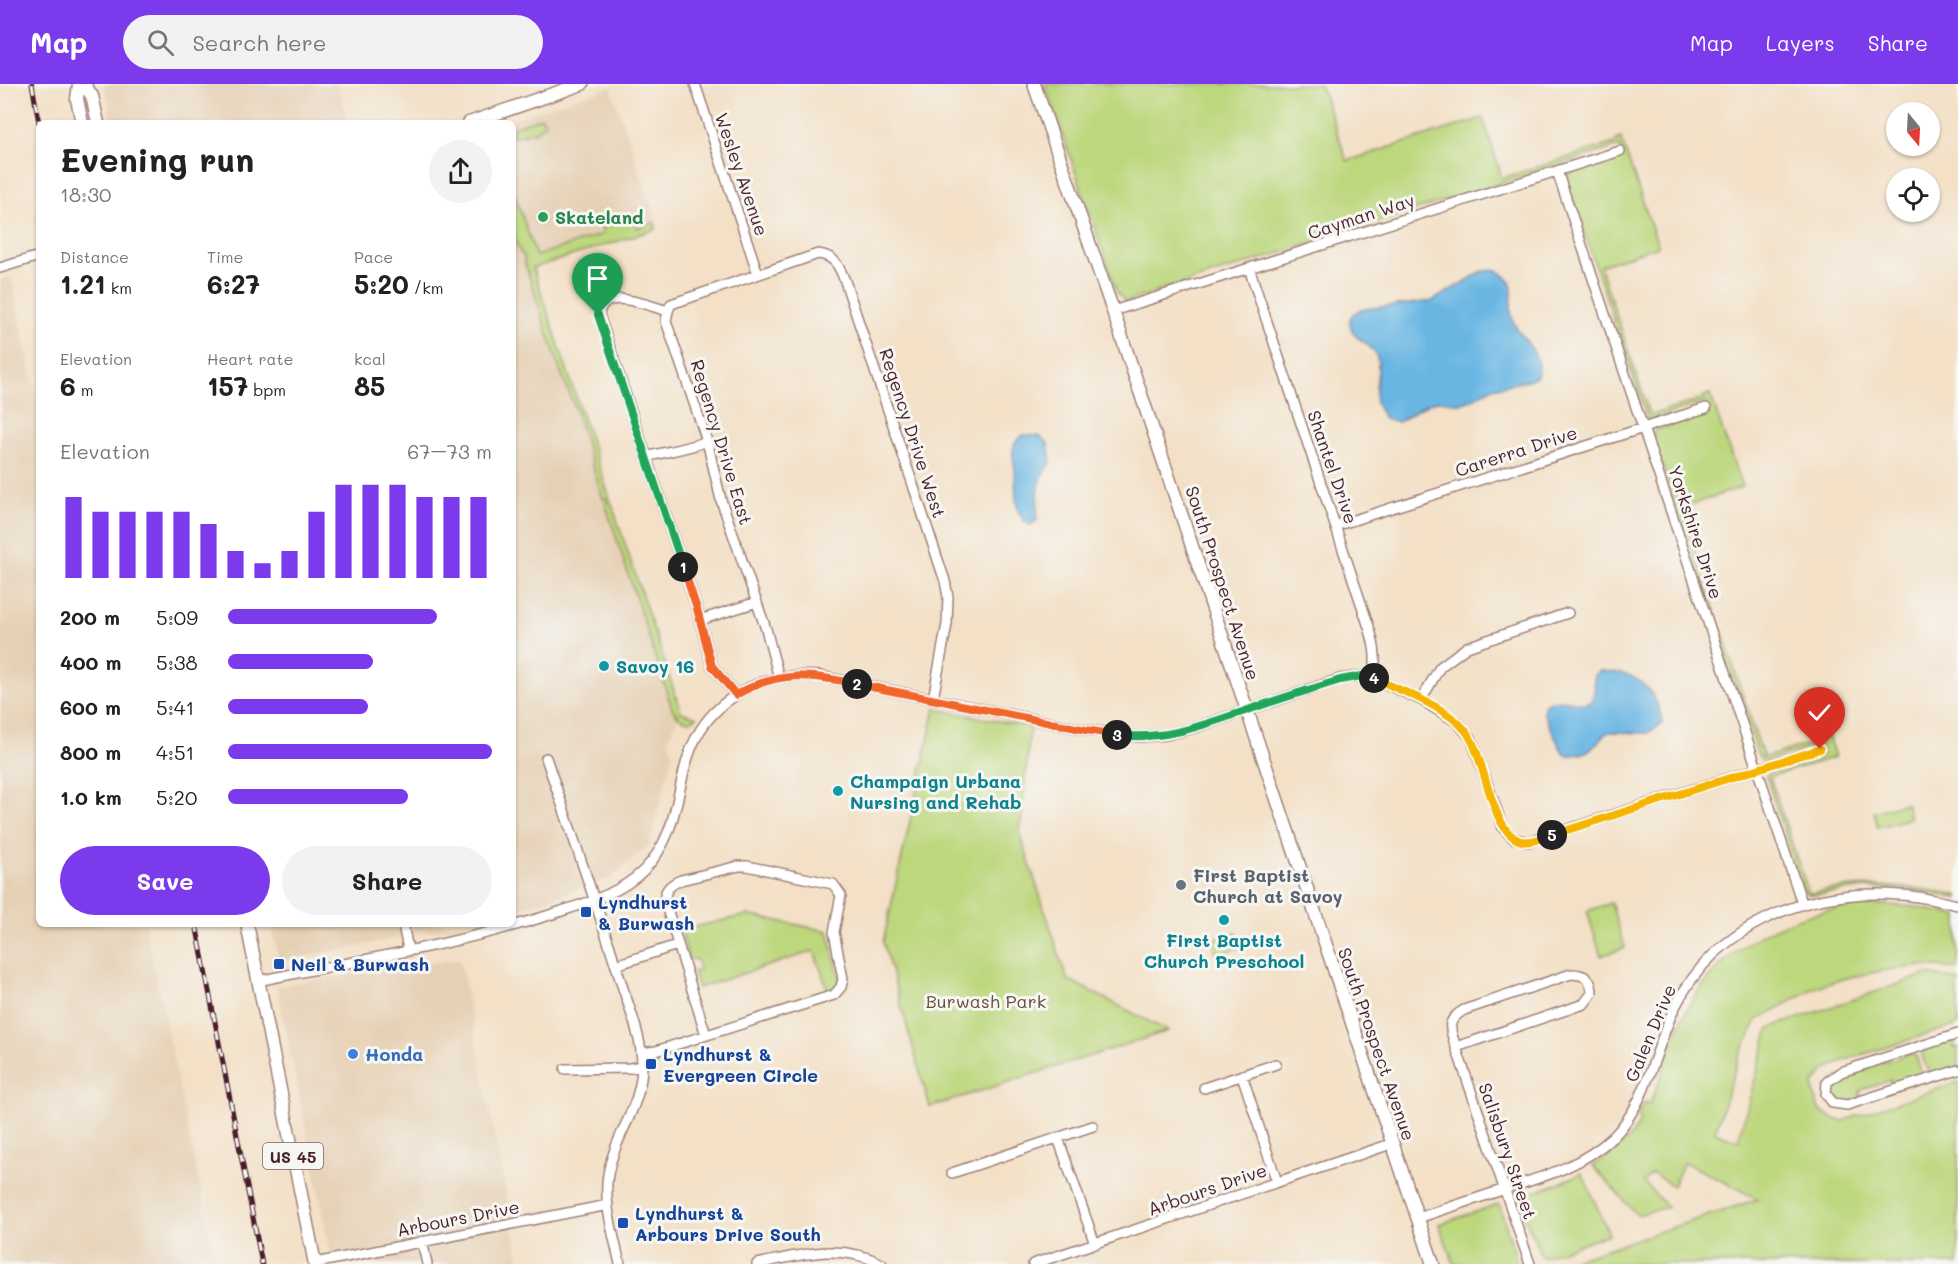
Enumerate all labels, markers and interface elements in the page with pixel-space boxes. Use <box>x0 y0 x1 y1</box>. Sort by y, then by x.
search box <box>123 15 543 69</box>
text: Map <box>30 24 87 60</box>
icon: search <box>144 26 177 59</box>
text: Search here <box>192 28 326 57</box>
text: Map <box>1690 29 1733 56</box>
text: Layers <box>1766 29 1835 56</box>
text: Share <box>1868 29 1928 56</box>
north arrow <box>1886 102 1940 156</box>
map controls <box>1886 102 1940 222</box>
street label: Wesley Avenue <box>710 109 774 239</box>
text: Evening run <box>60 137 254 180</box>
button: share <box>429 140 492 203</box>
button: locate <box>1886 168 1940 222</box>
text: 18:30 <box>60 181 111 207</box>
street label: Cayman Way <box>1304 187 1418 245</box>
place label: Skateland <box>555 205 643 229</box>
marker: Skateland <box>536 210 550 224</box>
text: Distance <box>60 246 129 267</box>
text: Time <box>207 246 243 267</box>
text: Pace <box>354 246 393 267</box>
pin <box>572 253 623 315</box>
icon: arrive <box>581 262 614 295</box>
text: 1.21 <box>60 267 106 301</box>
text: 6:27 <box>207 267 260 301</box>
text: 5:20 <box>354 267 409 301</box>
text: km <box>106 277 132 298</box>
text: /km <box>409 277 443 298</box>
street label: Regency Drive West <box>874 345 952 521</box>
text: Elevation <box>60 348 132 369</box>
text: Heart rate <box>207 348 293 369</box>
text: kcal <box>354 348 386 369</box>
street label: Regency Drive East <box>685 356 759 528</box>
text: 6 <box>60 369 76 403</box>
text: 157 <box>207 369 248 403</box>
text: 85 <box>354 369 385 403</box>
text: m <box>76 379 94 400</box>
text: bpm <box>248 379 286 400</box>
street label: Shantel Drive <box>1302 407 1364 527</box>
street label: Carerra Drive <box>1452 420 1580 482</box>
text: Elevation <box>60 438 150 464</box>
text: 67–73 m <box>407 438 492 464</box>
street label: Yorkshire Drive <box>1663 462 1729 602</box>
street label: South Prospect Avenue <box>1180 483 1266 683</box>
pin: 1 <box>668 552 698 582</box>
text: 1 <box>679 556 687 577</box>
text: 200 m <box>60 604 120 630</box>
text: 5:09 <box>156 604 198 630</box>
text: 400 m <box>60 649 121 675</box>
text: 5:38 <box>156 649 198 675</box>
place label: Savoy 16 <box>616 654 694 678</box>
marker: Savoy 16 <box>597 659 611 673</box>
pin: 4 <box>1359 663 1389 693</box>
text: 4 <box>1369 667 1379 688</box>
pin: 2 <box>842 669 872 699</box>
text: 2 <box>853 673 861 694</box>
pin <box>1794 687 1845 749</box>
text: 600 m <box>60 694 121 720</box>
text: 5:41 <box>156 694 195 720</box>
icon: check <box>1803 696 1836 729</box>
pin: 3 <box>1102 720 1132 750</box>
text: 3 <box>1112 724 1122 745</box>
text: 800 m <box>60 739 121 765</box>
text: 4:51 <box>156 739 195 765</box>
place label: Champaign Urbana Nursing and Rehab <box>850 769 1021 814</box>
text: 1.0 km <box>60 784 122 810</box>
text: 5:20 <box>156 784 197 810</box>
marker: Champaign Urbana Nursing and Rehab <box>831 784 845 798</box>
pin: 5 <box>1537 820 1567 850</box>
text: 5 <box>1547 824 1557 845</box>
button: Save <box>60 846 270 915</box>
button: Share <box>282 846 492 915</box>
place label: First Baptist Church at Savoy <box>1193 863 1343 908</box>
marker: First Baptist Church at Savoy <box>1174 878 1188 892</box>
place label: Lyndhurst & Burwash <box>598 890 694 935</box>
marker: Lyndhurst & Burwash <box>579 905 593 919</box>
marker: First Baptist Church Preschool <box>1217 913 1231 927</box>
place label: First Baptist Church Preschool <box>1144 928 1304 973</box>
street label: South Prospect Avenue <box>1333 944 1421 1144</box>
place label: Neil & Burwash <box>291 952 429 976</box>
marker: Neil & Burwash <box>272 957 286 971</box>
street label: Galen Drive <box>1619 981 1681 1085</box>
park label: Burwash Park <box>926 989 1046 1013</box>
place label: Honda <box>365 1042 423 1066</box>
place label: Lyndhurst & Evergreen Circle <box>663 1042 818 1087</box>
marker: Honda <box>346 1047 360 1061</box>
marker: Lyndhurst & Evergreen Circle <box>644 1057 658 1071</box>
street label: Salisbury Street <box>1473 1080 1543 1222</box>
road number: US 45 <box>263 1143 323 1169</box>
street label: Arbours Drive <box>1144 1157 1270 1221</box>
street label: Arbours Drive <box>395 1194 521 1242</box>
place label: Lyndhurst & Arbours Drive South <box>635 1201 821 1246</box>
marker: Lyndhurst & Arbours Drive South <box>616 1216 630 1230</box>

